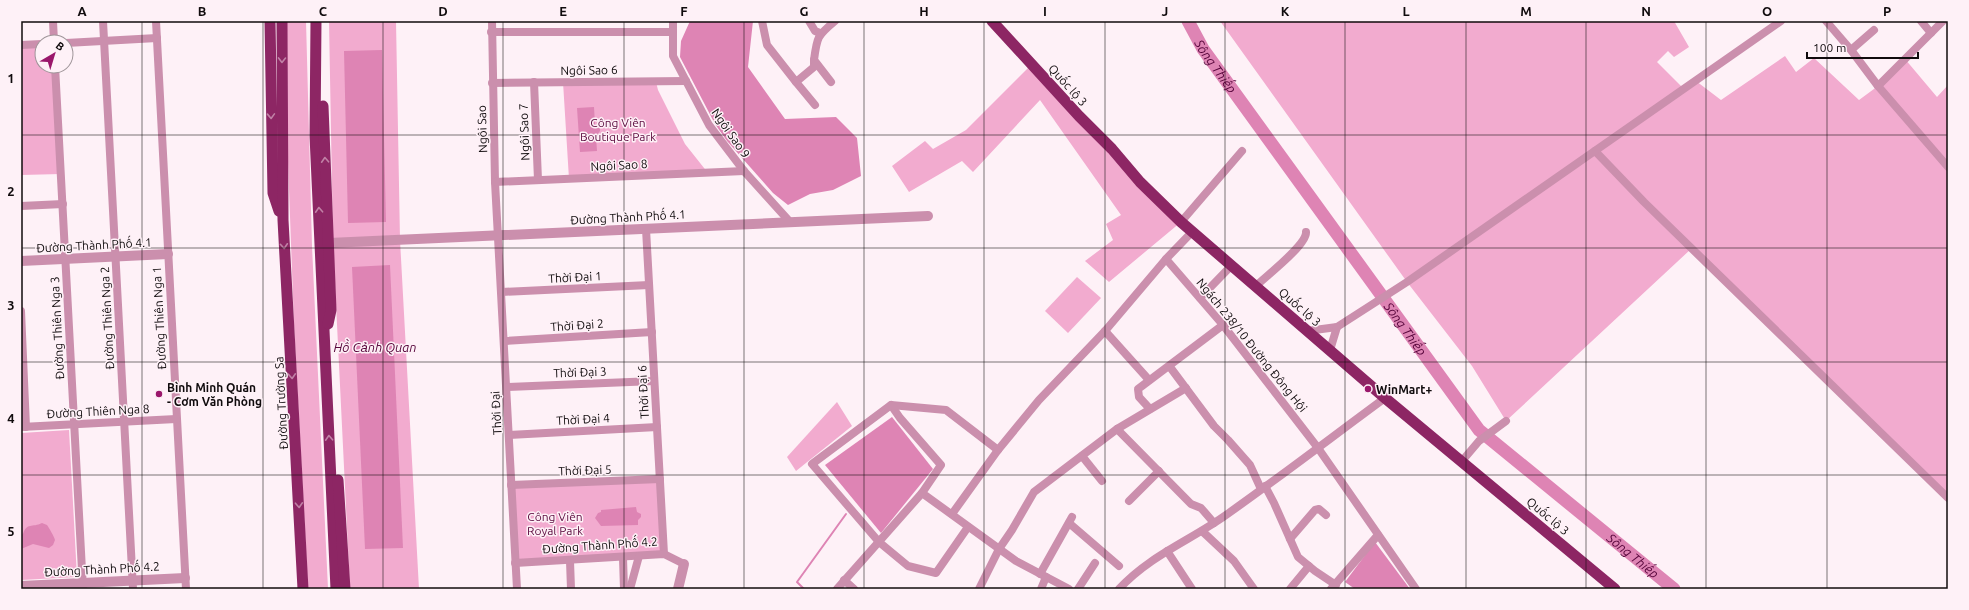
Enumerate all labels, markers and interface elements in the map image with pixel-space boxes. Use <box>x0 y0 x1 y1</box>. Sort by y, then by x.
text: A <box>77 4 87 18</box>
text: B <box>198 4 207 18</box>
text: C <box>319 4 328 18</box>
text: D <box>438 4 448 18</box>
text: E <box>559 4 567 18</box>
text: F <box>680 4 688 18</box>
text: G <box>800 4 809 18</box>
text: H <box>919 4 929 18</box>
text: I <box>1043 4 1047 18</box>
text: J <box>1162 4 1168 18</box>
text: K <box>1281 4 1290 18</box>
text: L <box>1402 4 1410 18</box>
text: M <box>1520 4 1532 18</box>
text: N <box>1641 4 1651 18</box>
text: O <box>1762 4 1772 18</box>
text: P <box>1883 4 1891 18</box>
north arrow <box>34 34 74 74</box>
scale bar <box>1807 34 1918 60</box>
water label: Sông Thiếp <box>1192 36 1239 95</box>
text: B <box>54 39 67 53</box>
text: 100 m <box>1813 41 1846 54</box>
one-way arrow <box>278 57 286 63</box>
street label: Quốc lộ 3 <box>1045 61 1091 109</box>
street label: Ngôi Sao 6 <box>560 63 618 77</box>
text: 1 <box>7 71 15 85</box>
street label: Ngôi Sao 7 <box>517 103 531 161</box>
street label: Ngôi Sao <box>475 105 489 153</box>
street label: Ngôi Sao 9 <box>709 106 753 160</box>
one-way arrow <box>266 113 275 119</box>
park label: Công Viên Boutique Park <box>580 116 656 143</box>
one-way arrow <box>321 157 329 163</box>
street label: Ngôi Sao 8 <box>590 157 648 173</box>
text: 2 <box>7 184 15 198</box>
one-way arrow <box>314 207 323 213</box>
street label: Đường Thành Phố 4.1 <box>570 207 686 227</box>
street label: Đường Thành Phố 4.1 <box>36 235 152 255</box>
one-way arrow <box>280 243 289 249</box>
street label: Đường Thiên Nga 2 <box>98 266 116 370</box>
street label: Đường Thiên Nga 1 <box>150 266 168 370</box>
street label: Thời Đại 1 <box>548 269 602 286</box>
street label: Đường Thiên Nga 3 <box>48 276 66 380</box>
street label: Ngách 238/10 Đường Đông Hội <box>1193 276 1310 415</box>
street label: Quốc lộ 3 <box>1276 285 1324 329</box>
text: 3 <box>7 298 15 312</box>
water label: Sông Thiếp <box>1381 299 1429 358</box>
street label: Thời Đại 2 <box>550 317 604 334</box>
water label: Hồ Cảnh Quan <box>334 338 416 355</box>
street label: Đường Trường Sa <box>272 356 290 450</box>
street label: Thời Đại 3 <box>553 365 607 380</box>
street label: Thời Đại 6 <box>635 365 652 419</box>
one-way arrow <box>288 373 297 379</box>
place label: Bình Minh Quán - Cơm Văn Phòng <box>167 381 262 408</box>
place label: WinMart+ <box>1376 383 1432 396</box>
marker: WinMart+ <box>1363 384 1373 394</box>
marker: Bình Minh Quán - Cơm Văn Phòng <box>154 389 164 399</box>
street label: Thời Đại <box>488 391 505 435</box>
street label: Đường Thiên Nga 8 <box>46 402 150 420</box>
text: 4 <box>7 411 15 425</box>
street label: Thời Đại 4 <box>556 411 610 428</box>
one-way arrow <box>325 435 333 441</box>
street label: Thời Đại 5 <box>558 463 612 478</box>
street label: Quốc lộ 3 <box>1524 494 1572 538</box>
one-way arrow <box>295 502 304 509</box>
park label: Công Viên Royal Park <box>527 510 583 537</box>
text: 5 <box>7 524 15 538</box>
water label: Sông Thiếp <box>1604 530 1662 581</box>
street label: Đường Thành Phố 4.2 <box>542 534 658 556</box>
street label: Đường Thành Phố 4.2 <box>44 559 160 579</box>

